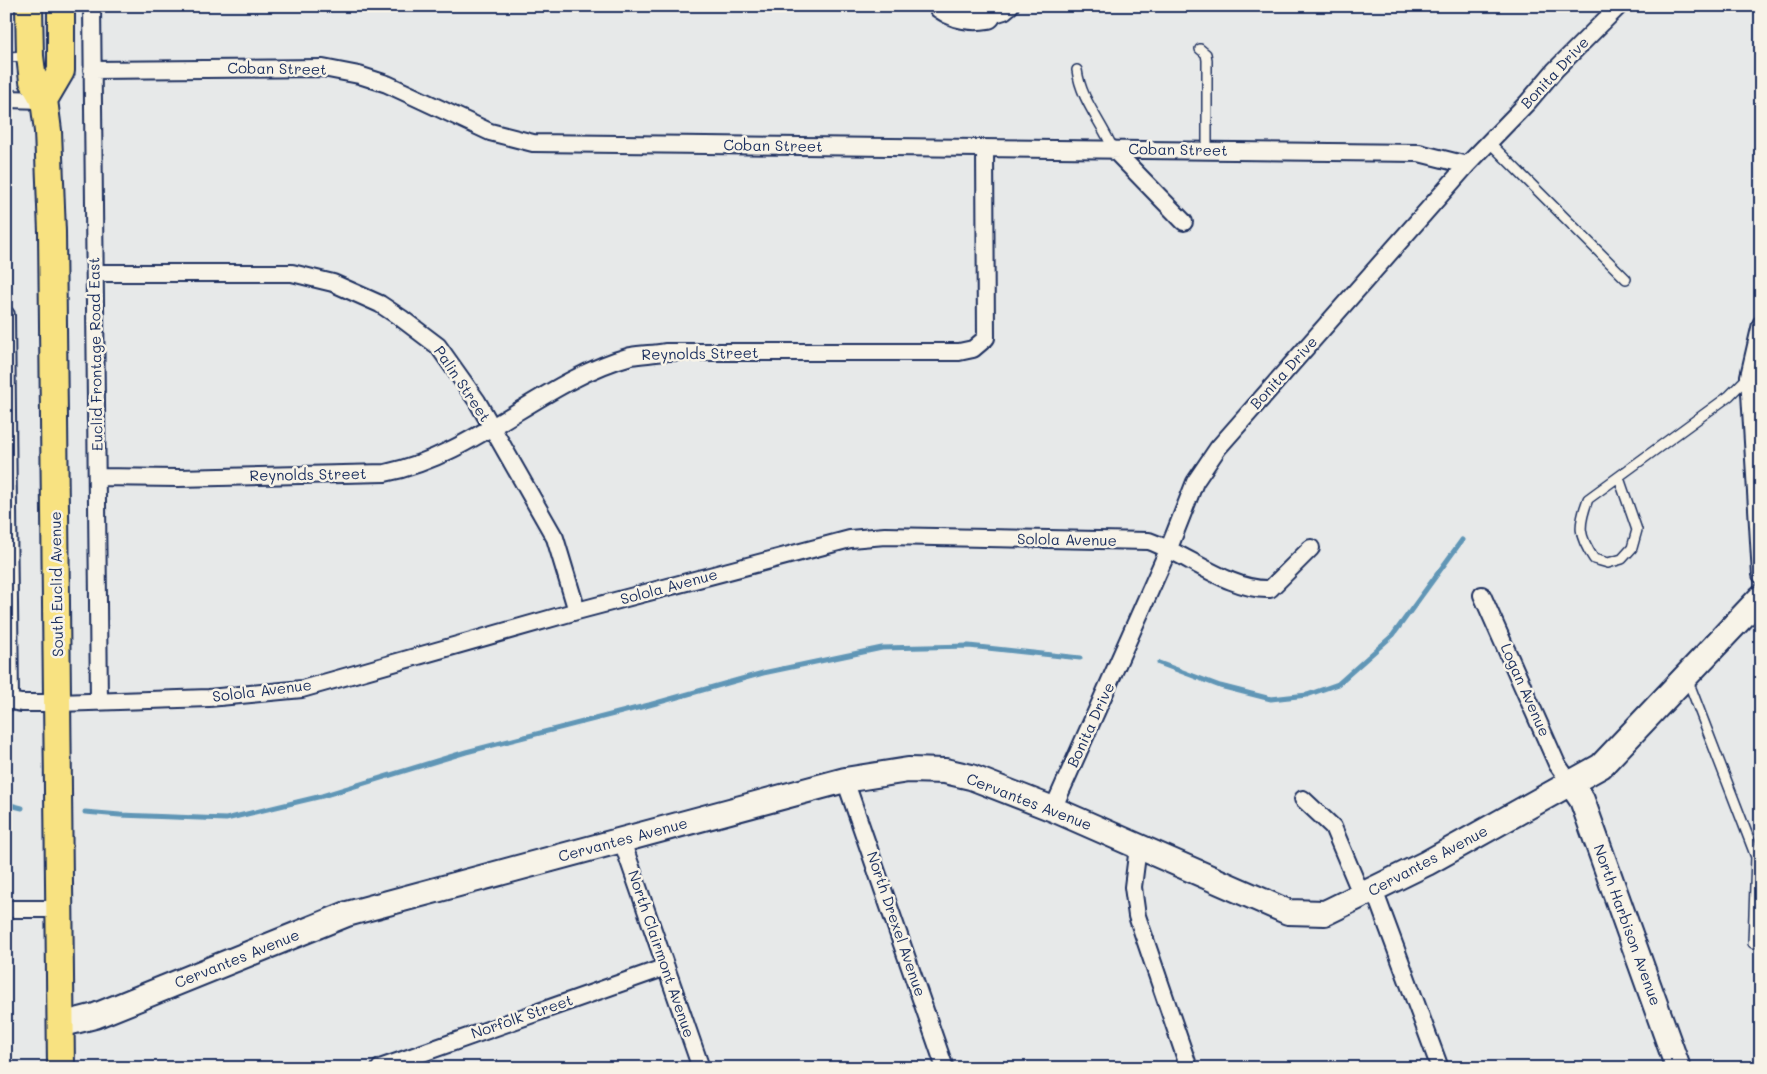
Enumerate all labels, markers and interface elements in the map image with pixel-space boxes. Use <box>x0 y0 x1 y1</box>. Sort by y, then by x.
street label: Bonita Drive <box>1516 32 1593 113</box>
street label: Coban Street <box>227 57 327 79</box>
street label: Coban Street <box>723 134 823 156</box>
street label: Coban Street <box>1128 138 1228 160</box>
street label: Euclid Frontage Road East <box>83 257 107 451</box>
street label: Bonita Drive <box>1245 332 1321 413</box>
street label: Palin Street <box>430 341 496 425</box>
street label: Reynolds Street <box>641 342 759 364</box>
street label: Reynolds Street <box>249 463 367 485</box>
street label: South Euclid Avenue <box>45 511 67 657</box>
street label: Solola Avenue <box>1017 528 1117 550</box>
street label: Solola Avenue <box>618 563 720 609</box>
street label: Logan Avenue <box>1496 640 1555 739</box>
street label: Solola Avenue <box>211 674 313 706</box>
street label: Bonita Drive <box>1062 679 1118 770</box>
street label: Cervantes Avenue <box>964 768 1095 834</box>
street label: Cervantes Avenue <box>556 812 690 866</box>
street label: Cervantes Avenue <box>1364 820 1491 900</box>
street label: North Harbison Avenue <box>1589 841 1666 1008</box>
street label: North Drexel Avenue <box>863 849 931 999</box>
street label: North Clairmont Avenue <box>624 867 700 1040</box>
street label: Cervantes Avenue <box>171 924 302 992</box>
street label: Norfolk Street <box>468 989 575 1043</box>

